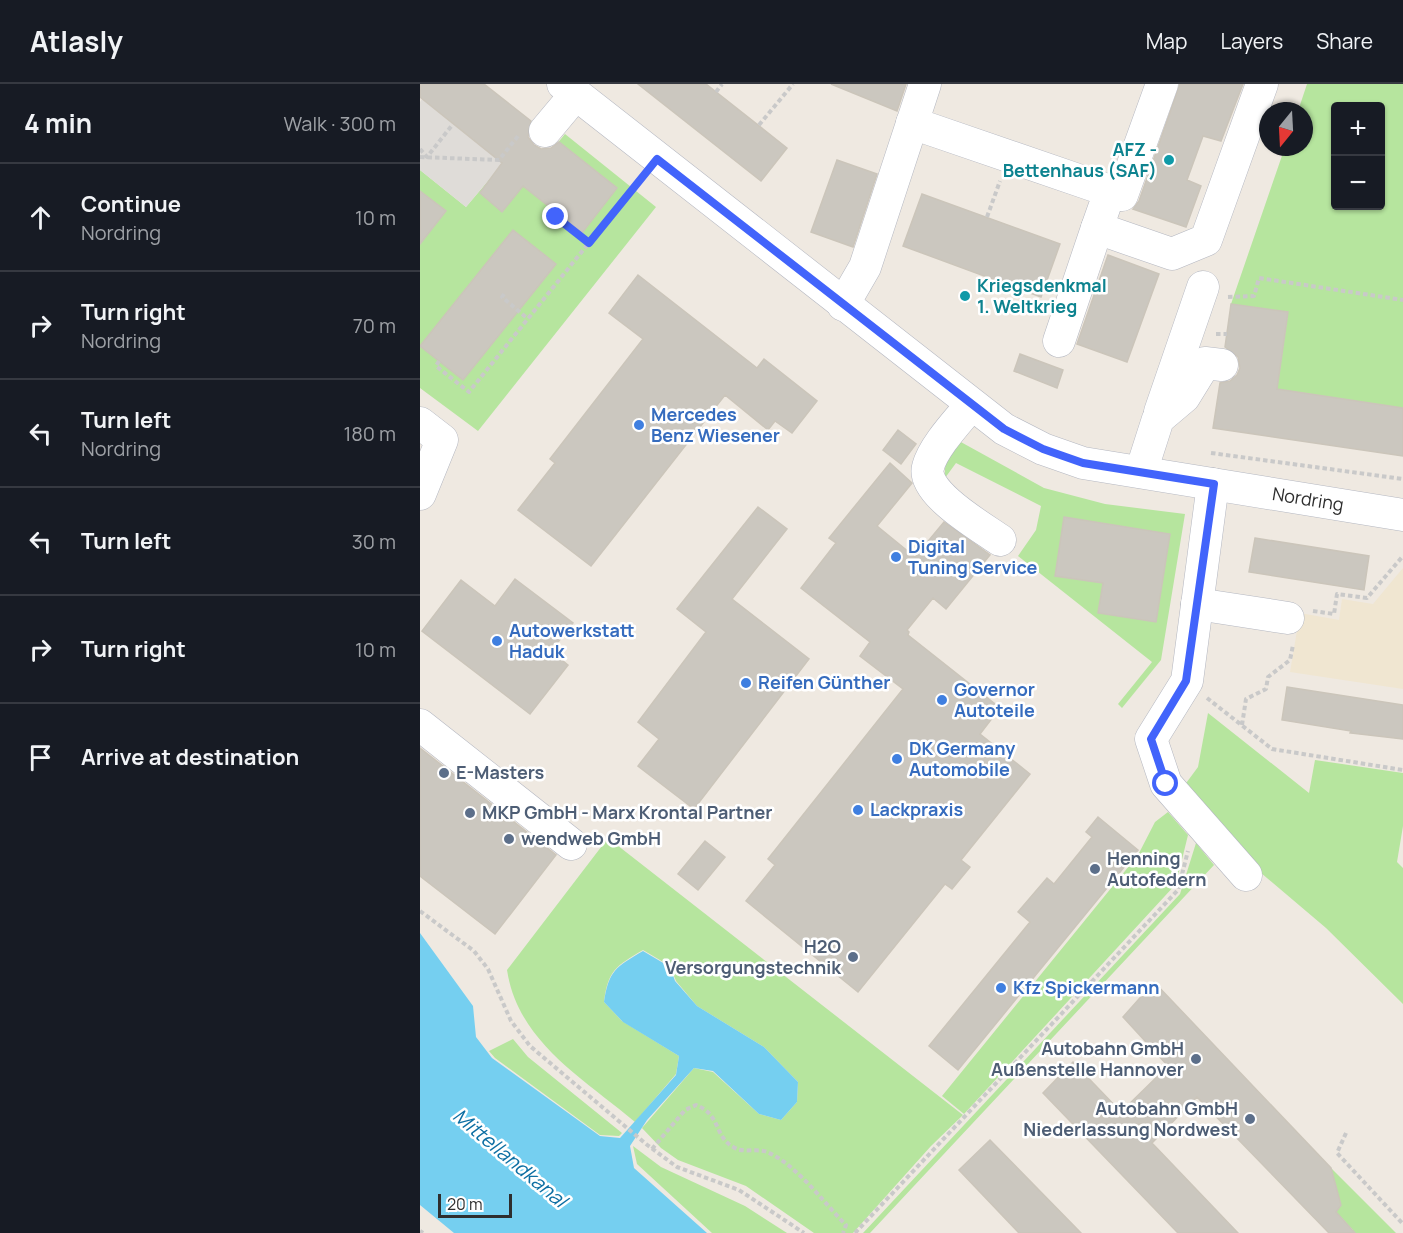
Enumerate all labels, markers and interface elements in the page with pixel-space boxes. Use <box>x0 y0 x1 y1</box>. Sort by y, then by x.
text: Atlasly <box>30 22 123 60</box>
text: Map <box>1146 27 1187 55</box>
text: Layers <box>1220 27 1283 55</box>
text: Share <box>1316 27 1373 55</box>
north arrow <box>1259 102 1313 156</box>
map controls <box>1331 102 1385 210</box>
button: + <box>1331 102 1385 156</box>
text: 4 min <box>24 105 92 141</box>
text: Walk · 300 m <box>284 110 396 137</box>
place label: AFZ - Bettenhaus (SAF) <box>1003 137 1157 182</box>
marker: AFZ - Bettenhaus (SAF) <box>1162 153 1176 167</box>
button: − <box>1331 156 1385 210</box>
text: Continue <box>81 189 181 219</box>
icon: ahead <box>24 201 57 234</box>
route end <box>542 203 568 229</box>
text: 10 m <box>355 204 396 231</box>
text: Nordring <box>81 219 161 246</box>
place label: Kriegsdenkmal 1. Weltkrieg <box>977 273 1107 318</box>
marker: Kriegsdenkmal 1. Weltkrieg <box>958 289 972 303</box>
text: Turn right <box>81 297 186 327</box>
icon: right <box>24 309 57 342</box>
text: 70 m <box>353 312 396 339</box>
text: Nordring <box>81 327 161 354</box>
place label: Mercedes Benz Wiesener <box>651 402 780 447</box>
text: Turn left <box>81 405 171 435</box>
icon: left <box>24 417 57 450</box>
marker: Mercedes Benz Wiesener <box>632 418 646 432</box>
text: 180 m <box>343 420 396 447</box>
text: Nordring <box>81 435 161 462</box>
street label: Nordring <box>1271 481 1346 516</box>
icon: left <box>24 525 57 558</box>
text: Turn left <box>81 526 171 556</box>
text: 30 m <box>352 528 396 555</box>
place label: Digital Tuning Service <box>908 534 1037 579</box>
marker: Digital Tuning Service <box>889 550 903 564</box>
place label: Autowerkstatt Haduk <box>509 618 634 663</box>
icon: right <box>24 633 57 666</box>
text: Turn right <box>81 634 186 664</box>
marker: Autowerkstatt Haduk <box>490 634 504 648</box>
text: 10 m <box>355 636 396 663</box>
place label: Reifen Günther <box>758 670 890 694</box>
marker: Reifen Günther <box>739 676 753 690</box>
place label: Governor Autoteile <box>954 677 1035 722</box>
marker: Governor Autoteile <box>935 693 949 707</box>
place label: DK Germany Automobile <box>909 736 1015 781</box>
icon: arrive <box>24 741 57 774</box>
text: Arrive at destination <box>81 742 299 772</box>
marker: DK Germany Automobile <box>890 752 904 766</box>
place label: E-Masters <box>456 760 545 784</box>
marker: E-Masters <box>437 766 451 780</box>
route start <box>1152 770 1178 796</box>
place label: Lackpraxis <box>870 797 963 821</box>
place label: MKP GmbH - Marx Krontal Partner <box>482 800 772 824</box>
marker: Lackpraxis <box>851 803 865 817</box>
marker: MKP GmbH - Marx Krontal Partner <box>463 806 477 820</box>
place label: wendweb GmbH <box>521 826 661 850</box>
marker: wendweb GmbH <box>502 832 516 846</box>
place label: Henning Autofedern <box>1107 846 1206 891</box>
marker: Henning Autofedern <box>1088 862 1102 876</box>
place label: H2O Versorgungstechnik <box>665 934 842 979</box>
marker: H2O Versorgungstechnik <box>846 950 860 964</box>
place label: Kfz Spickermann <box>1013 975 1160 999</box>
marker: Kfz Spickermann <box>994 981 1008 995</box>
place label: Autobahn GmbH Außenstelle Hannover <box>991 1036 1184 1081</box>
marker: Autobahn GmbH Außenstelle Hannover <box>1189 1052 1203 1066</box>
place label: Autobahn GmbH Niederlassung Nordwest <box>1023 1096 1238 1141</box>
water label: Mittellandkanal <box>448 1102 575 1215</box>
marker: Autobahn GmbH Niederlassung Nordwest <box>1243 1112 1257 1126</box>
scale bar <box>438 1191 512 1218</box>
text: 20 m <box>447 1193 483 1215</box>

